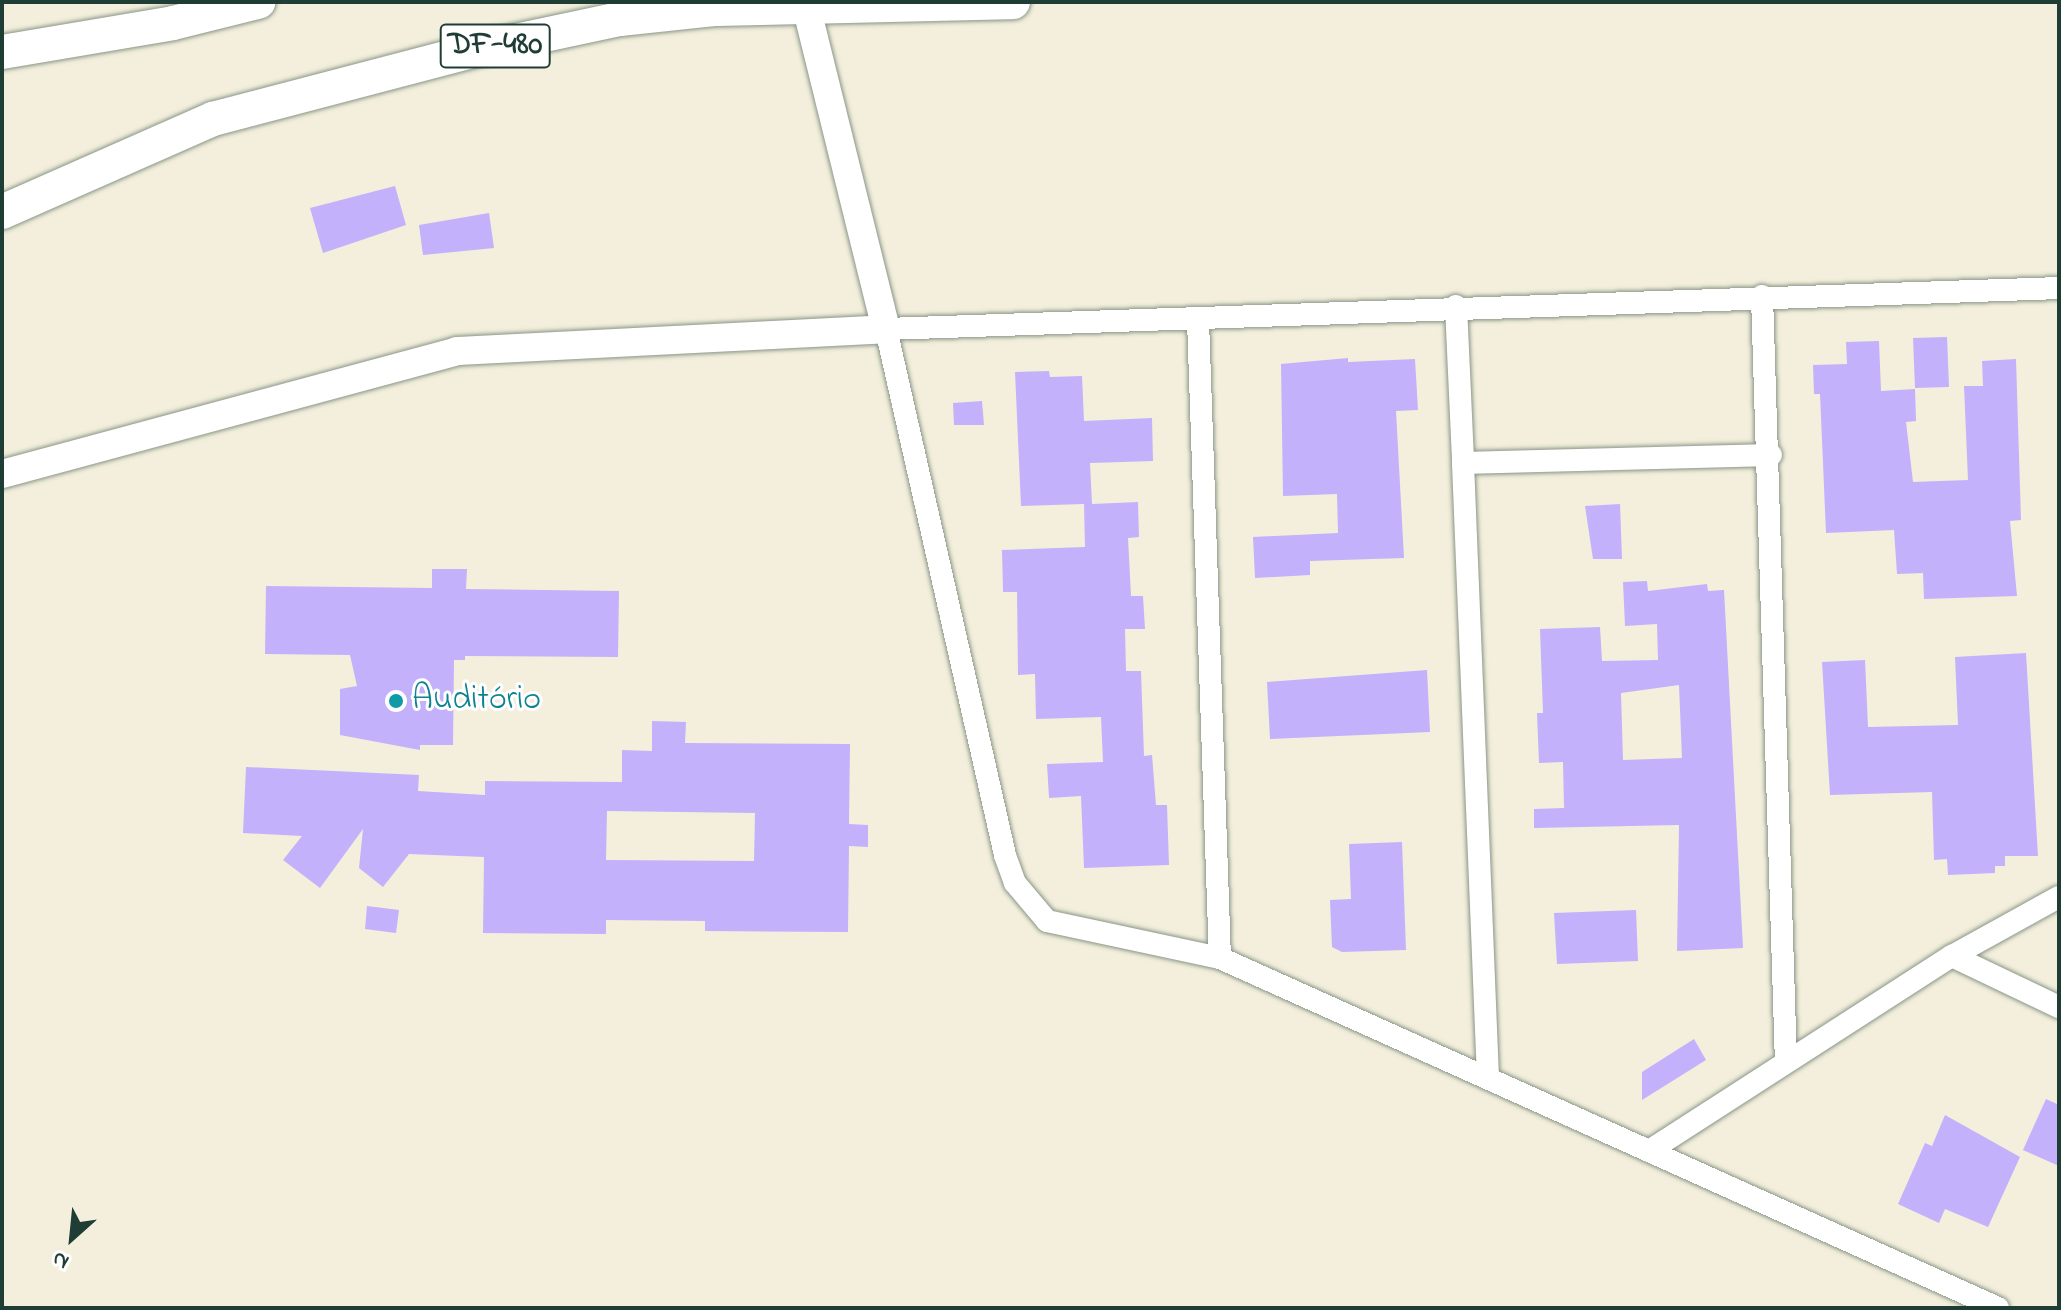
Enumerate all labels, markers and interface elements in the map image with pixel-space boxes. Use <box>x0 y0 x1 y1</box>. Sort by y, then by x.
road number: DF-480 <box>439 18 551 74</box>
place label: Auditório <box>412 681 541 721</box>
marker: Auditório <box>387 692 405 710</box>
north arrow <box>32 1198 112 1278</box>
text: N <box>47 1242 75 1277</box>

